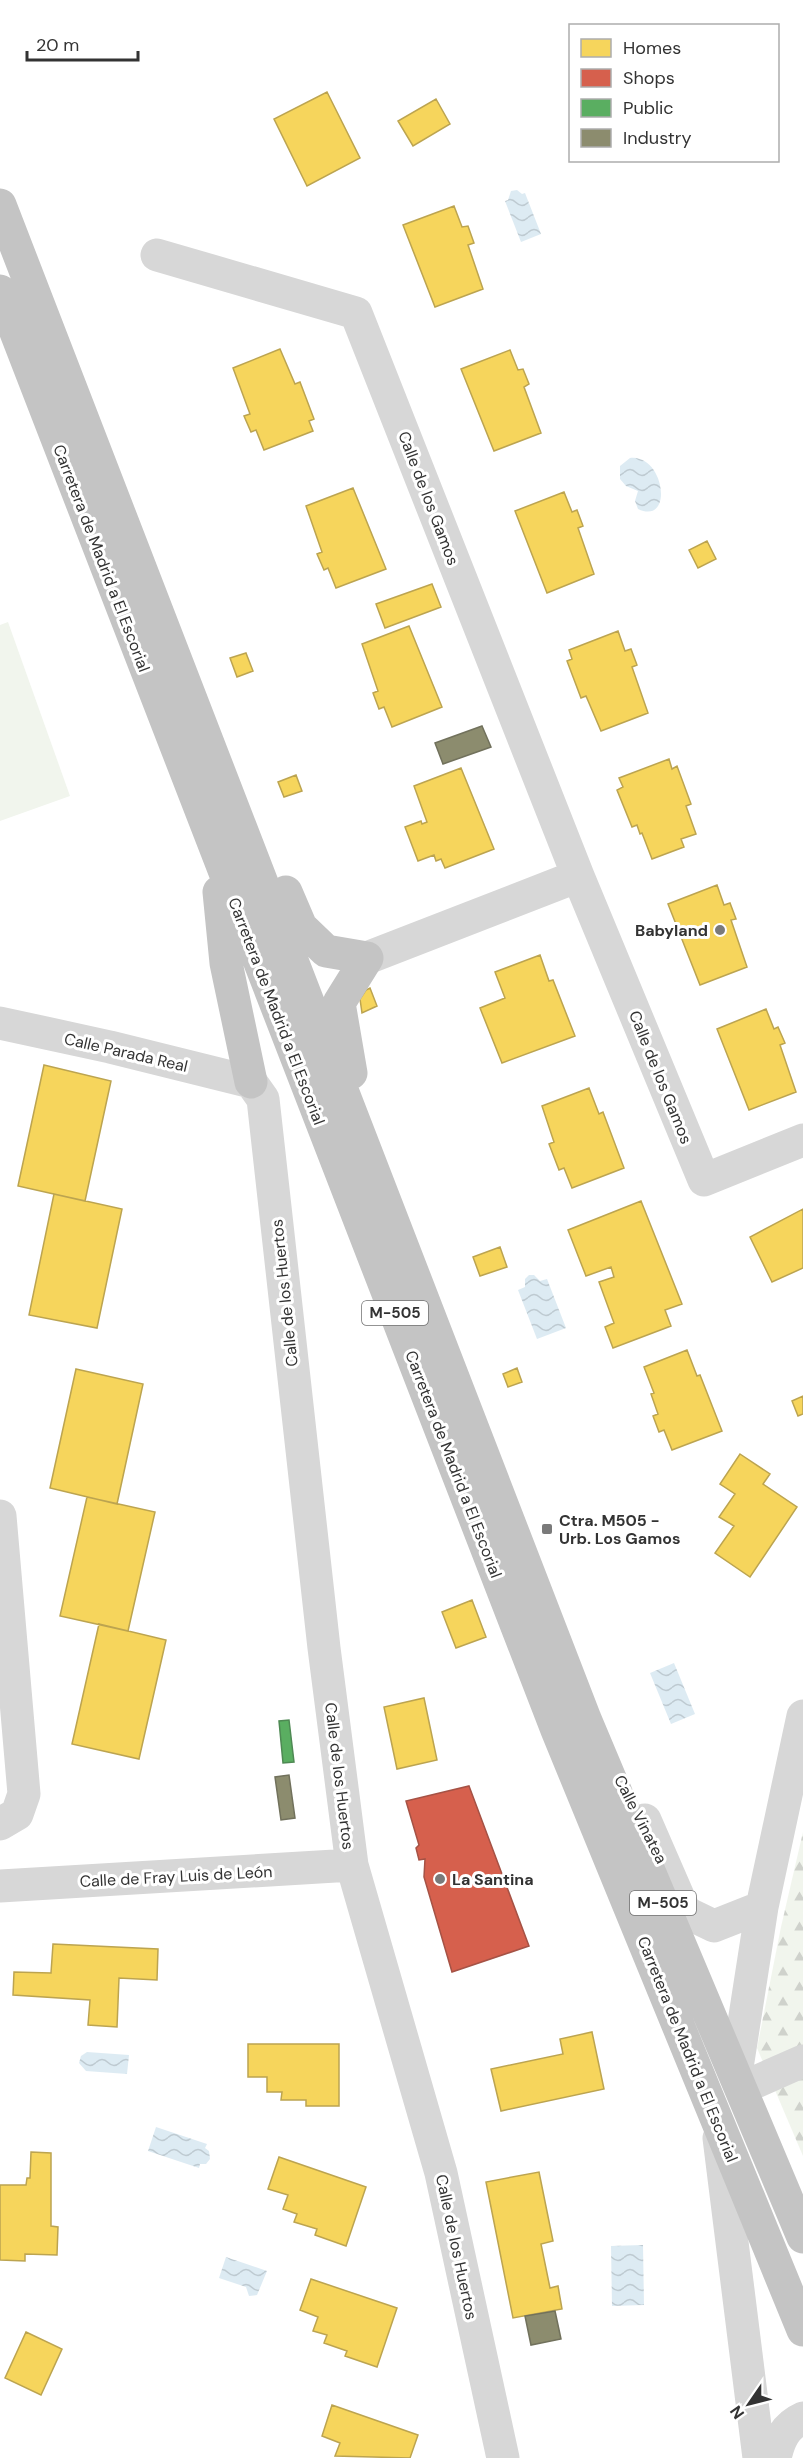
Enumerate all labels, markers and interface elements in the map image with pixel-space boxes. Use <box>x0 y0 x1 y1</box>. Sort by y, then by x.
scale bar <box>27 24 138 62</box>
legend <box>569 24 779 162</box>
text: 20 m <box>36 33 79 57</box>
text: Homes <box>623 36 681 60</box>
text: Shops <box>623 66 675 90</box>
text: Public <box>623 96 674 120</box>
text: Industry <box>623 126 692 150</box>
street label: Calle de los Gamos <box>393 428 464 568</box>
street label: Carretera de Madrid a El Escorial <box>48 442 155 675</box>
street label: Carretera de Madrid a El Escorial <box>223 895 330 1128</box>
place label: Babyland <box>635 920 708 941</box>
marker: Babyland <box>713 923 727 937</box>
street label: Calle de los Gamos <box>624 1007 697 1147</box>
street label: Calle Parada Real <box>62 1028 190 1077</box>
street label: Calle de los Huertos <box>266 1218 303 1368</box>
road number: M-505 <box>362 1301 428 1325</box>
street label: Carretera de Madrid a El Escorial <box>400 1348 507 1581</box>
place label: Ctra. M505 - Urb. Los Gamos <box>559 1510 681 1549</box>
marker: Ctra. M505 - Urb. Los Gamos <box>540 1522 554 1536</box>
street label: Calle de los Huertos <box>320 1701 359 1851</box>
street label: Calle Vinatea <box>609 1771 672 1867</box>
street label: Calle de Fray Luis de León <box>79 1861 273 1892</box>
place label: La Santina <box>452 1869 534 1890</box>
marker: La Santina <box>433 1872 447 1886</box>
road number: M-505 <box>630 1891 696 1915</box>
street label: Carretera de Madrid a El Escorial <box>633 1933 743 2165</box>
street label: Calle de los Huertos <box>431 2173 482 2322</box>
north arrow <box>719 2374 779 2434</box>
text: N <box>725 2402 749 2423</box>

